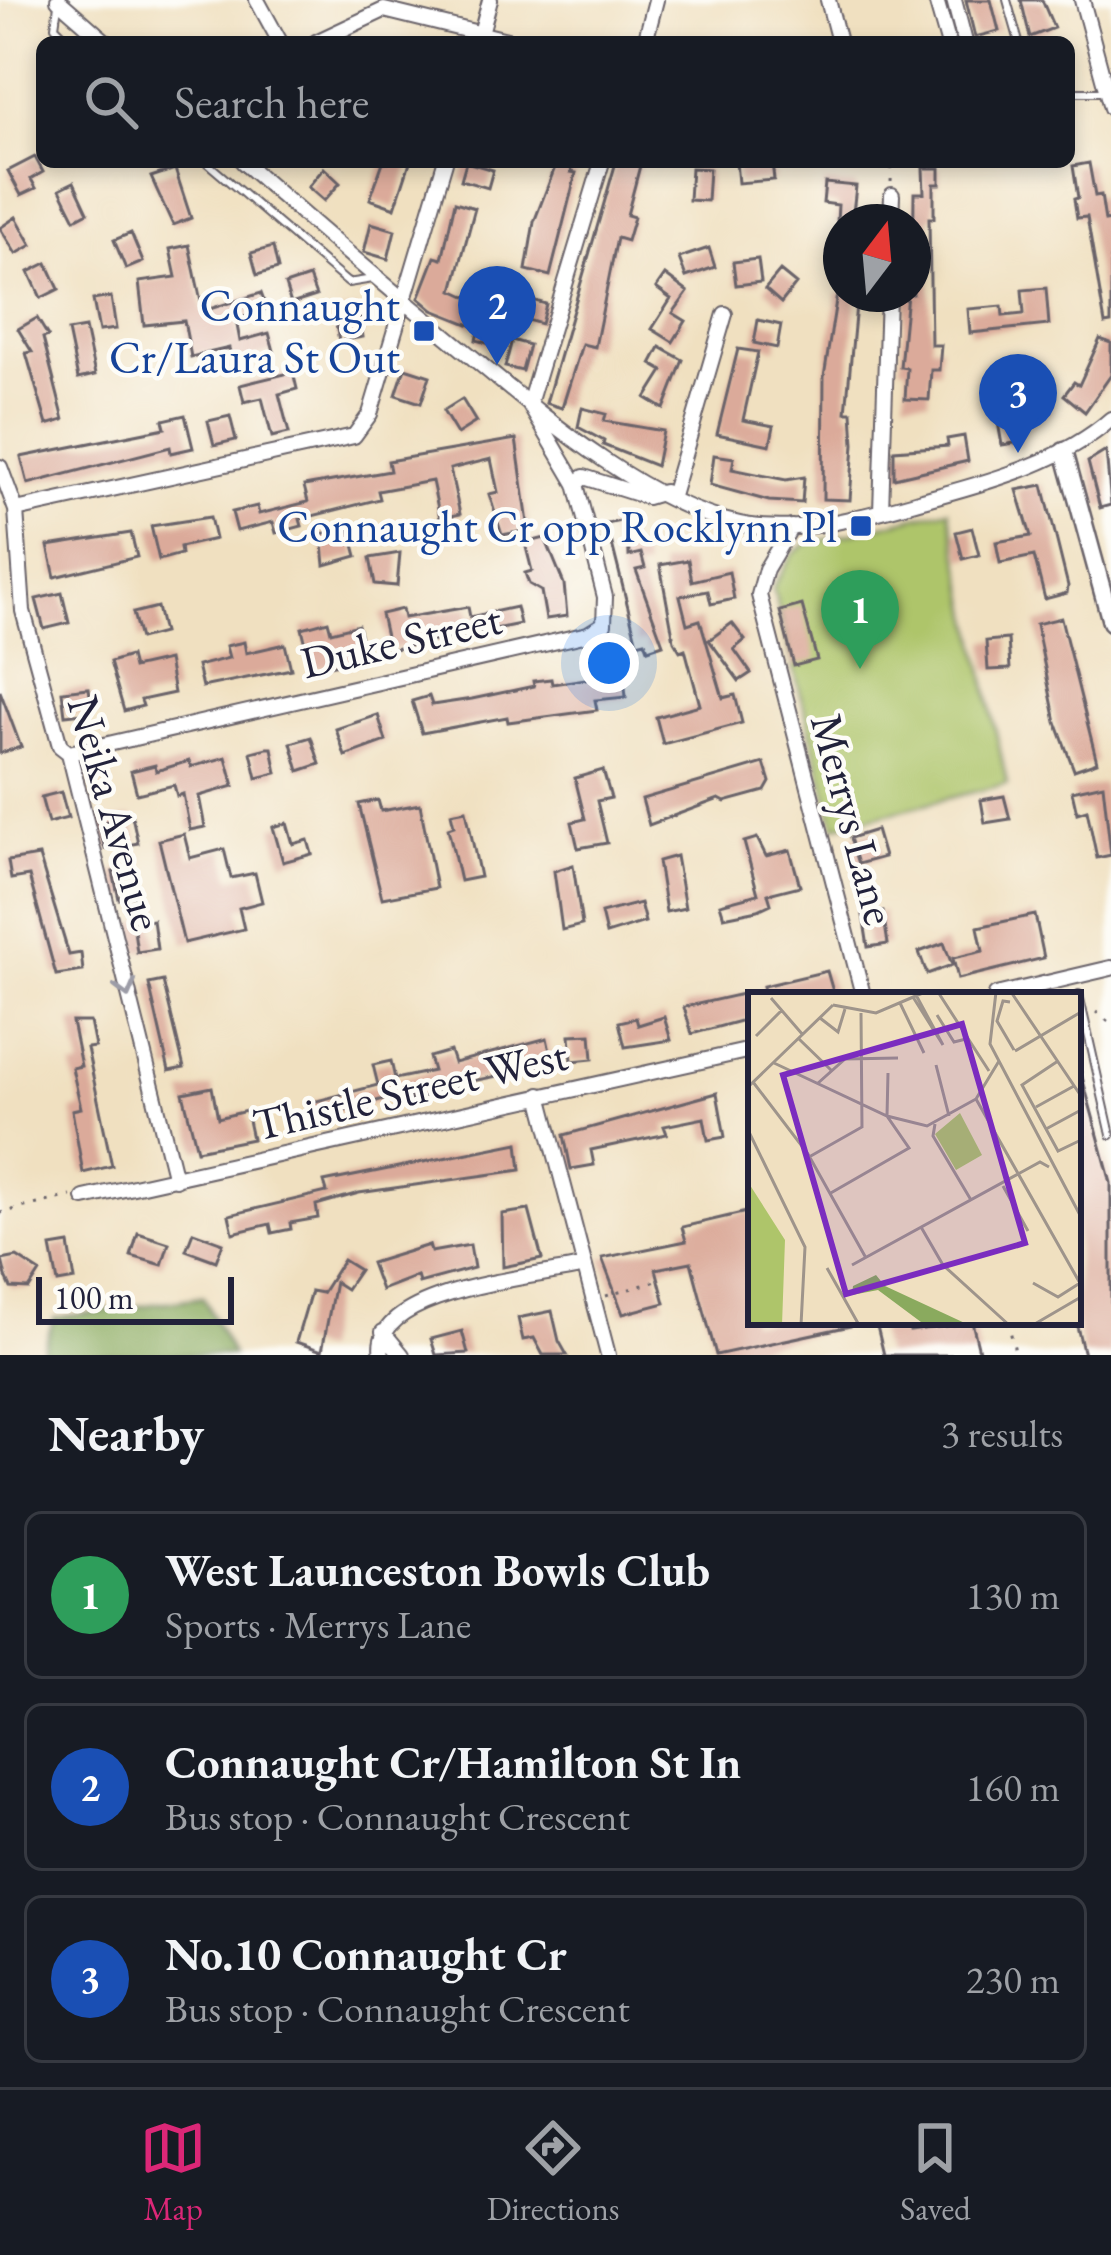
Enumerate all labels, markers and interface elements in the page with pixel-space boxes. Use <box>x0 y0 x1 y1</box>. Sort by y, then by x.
search box <box>36 36 1075 168</box>
icon: search <box>78 69 144 135</box>
text: Search here <box>174 73 369 131</box>
north arrow <box>823 204 931 312</box>
pin: 2 <box>458 266 536 365</box>
place label: Connaught Cr/Laura St Out <box>109 276 400 386</box>
marker: Connaught Cr/Laura St Out <box>411 318 437 344</box>
pin: 3 <box>979 354 1057 453</box>
place label: Connaught Cr opp Rocklynn Pl <box>277 497 837 555</box>
marker: Connaught Cr opp Rocklynn Pl <box>848 513 874 539</box>
pin: 1 <box>821 570 899 669</box>
street label: Duke Street <box>295 589 507 691</box>
your location <box>579 633 639 693</box>
street label: Neika Avenue <box>55 689 177 937</box>
street label: Merrys Lane <box>798 707 910 931</box>
one-way arrow <box>112 978 137 998</box>
inset map <box>748 992 1081 1325</box>
street label: Thistle Street West <box>247 1025 573 1153</box>
scale bar <box>36 1271 234 1324</box>
text: 100 m <box>54 1276 134 1319</box>
text: Nearby <box>48 1400 204 1466</box>
text: 3 results <box>941 1408 1063 1459</box>
text: West Launceston Bowls Club <box>165 1541 710 1599</box>
text: 1 <box>80 1570 100 1621</box>
text: 130 m <box>966 1570 1060 1621</box>
text: Sports · Merrys Lane <box>165 1599 471 1650</box>
text: Connaught Cr/Hamilton St In <box>165 1733 741 1791</box>
text: 2 <box>80 1762 100 1813</box>
text: 160 m <box>966 1762 1060 1813</box>
text: Bus stop · Connaught Crescent <box>165 1791 630 1842</box>
text: No.10 Connaught Cr <box>165 1925 567 1983</box>
text: 3 <box>80 1954 100 2005</box>
text: 230 m <box>966 1954 1060 2005</box>
text: Bus stop · Connaught Crescent <box>165 1983 630 2034</box>
tab: Map <box>140 2115 206 2230</box>
tab: Directions <box>487 2115 620 2230</box>
tab: Saved <box>900 2115 971 2230</box>

